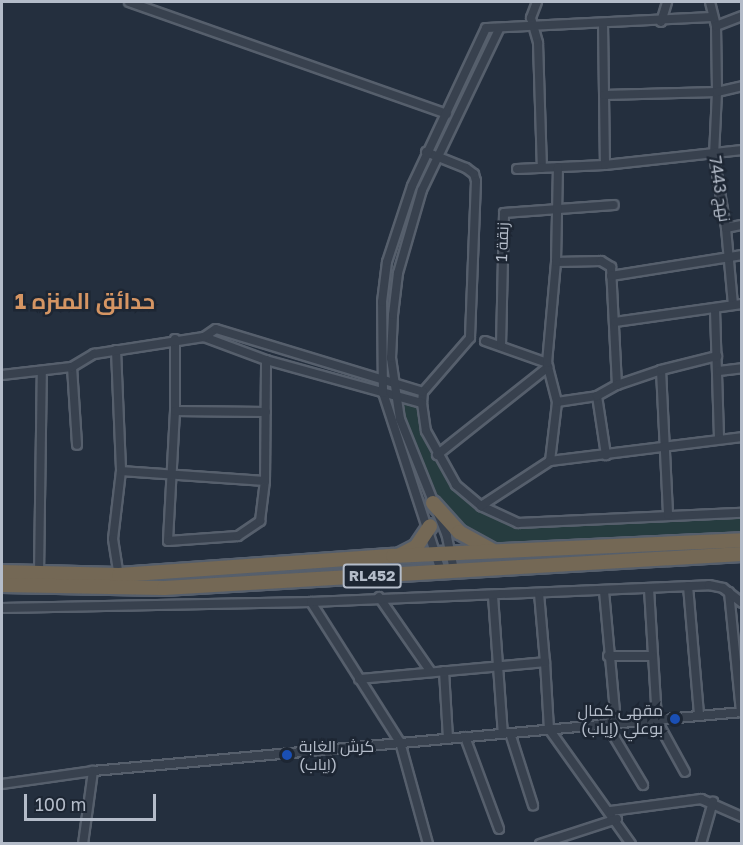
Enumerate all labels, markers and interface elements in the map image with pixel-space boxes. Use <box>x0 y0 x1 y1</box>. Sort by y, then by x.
street label: نهج 7443 <box>705 155 735 223</box>
street label: زنقة 1 <box>492 222 512 262</box>
district label: حدائق المنزه 1 <box>15 288 155 314</box>
road number: RL452 <box>342 564 402 588</box>
place label: مقهى كمال بوعلي (إياب) <box>578 700 663 738</box>
marker: مقهى كمال بوعلي (إياب) <box>668 712 682 726</box>
place label: كرش الغابة (إياب) <box>299 736 374 774</box>
marker: كرش الغابة (إياب) <box>280 748 294 762</box>
scale bar <box>27 782 159 820</box>
text: 100 m <box>35 793 86 815</box>

